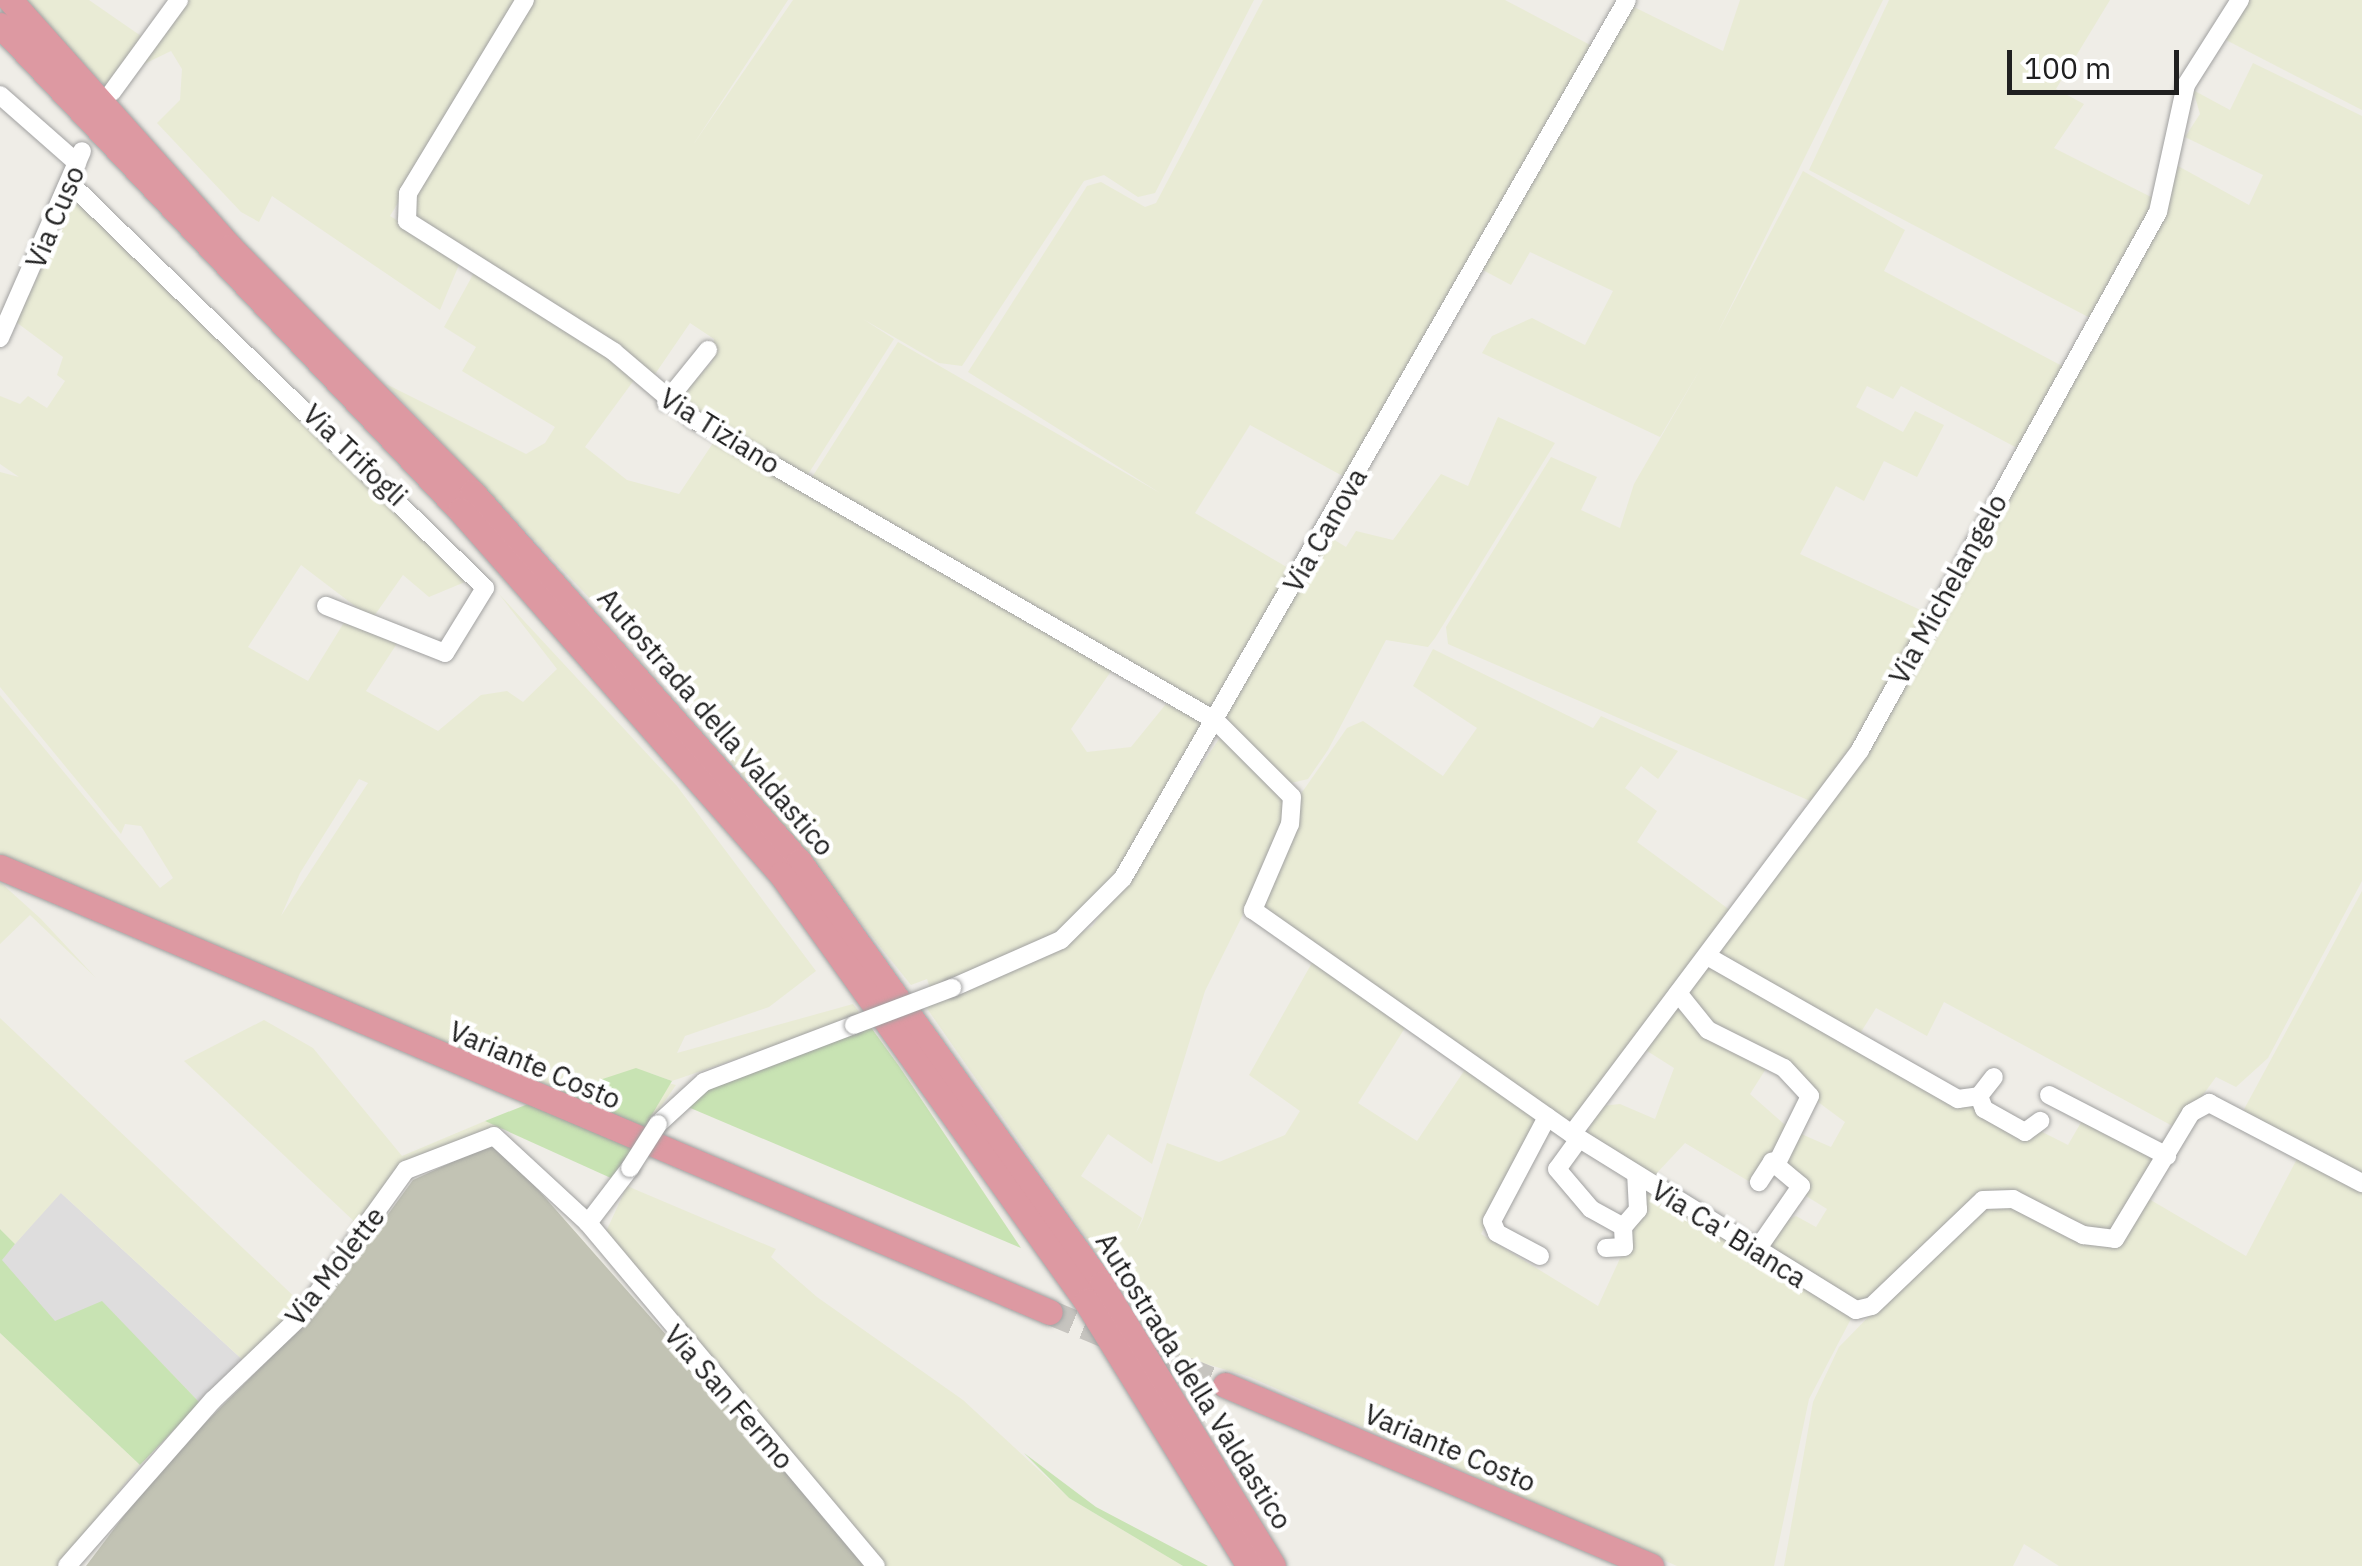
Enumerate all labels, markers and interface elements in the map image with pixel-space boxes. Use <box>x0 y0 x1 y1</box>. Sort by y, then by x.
scale bar <box>2012 30 2184 92</box>
text: 100 m <box>2024 48 2111 87</box>
street label: Via Cuso <box>18 161 92 273</box>
street label: Via Tiziano <box>654 381 786 481</box>
street label: Via Trifogli <box>296 397 414 513</box>
street label: Via Canova <box>1276 462 1374 598</box>
street label: Via Michelangelo <box>1882 488 2014 690</box>
street label: Autostrada della Valdastico <box>591 581 841 863</box>
street label: Variante Costo <box>444 1014 626 1116</box>
street label: Via Ca' Bianca <box>1645 1173 1813 1295</box>
street label: Via Molette <box>278 1200 392 1332</box>
street label: Autostrada della Valdastico <box>1089 1226 1299 1536</box>
street label: Via San Fermo <box>657 1318 801 1476</box>
street label: Variante Costo <box>1359 1397 1541 1499</box>

